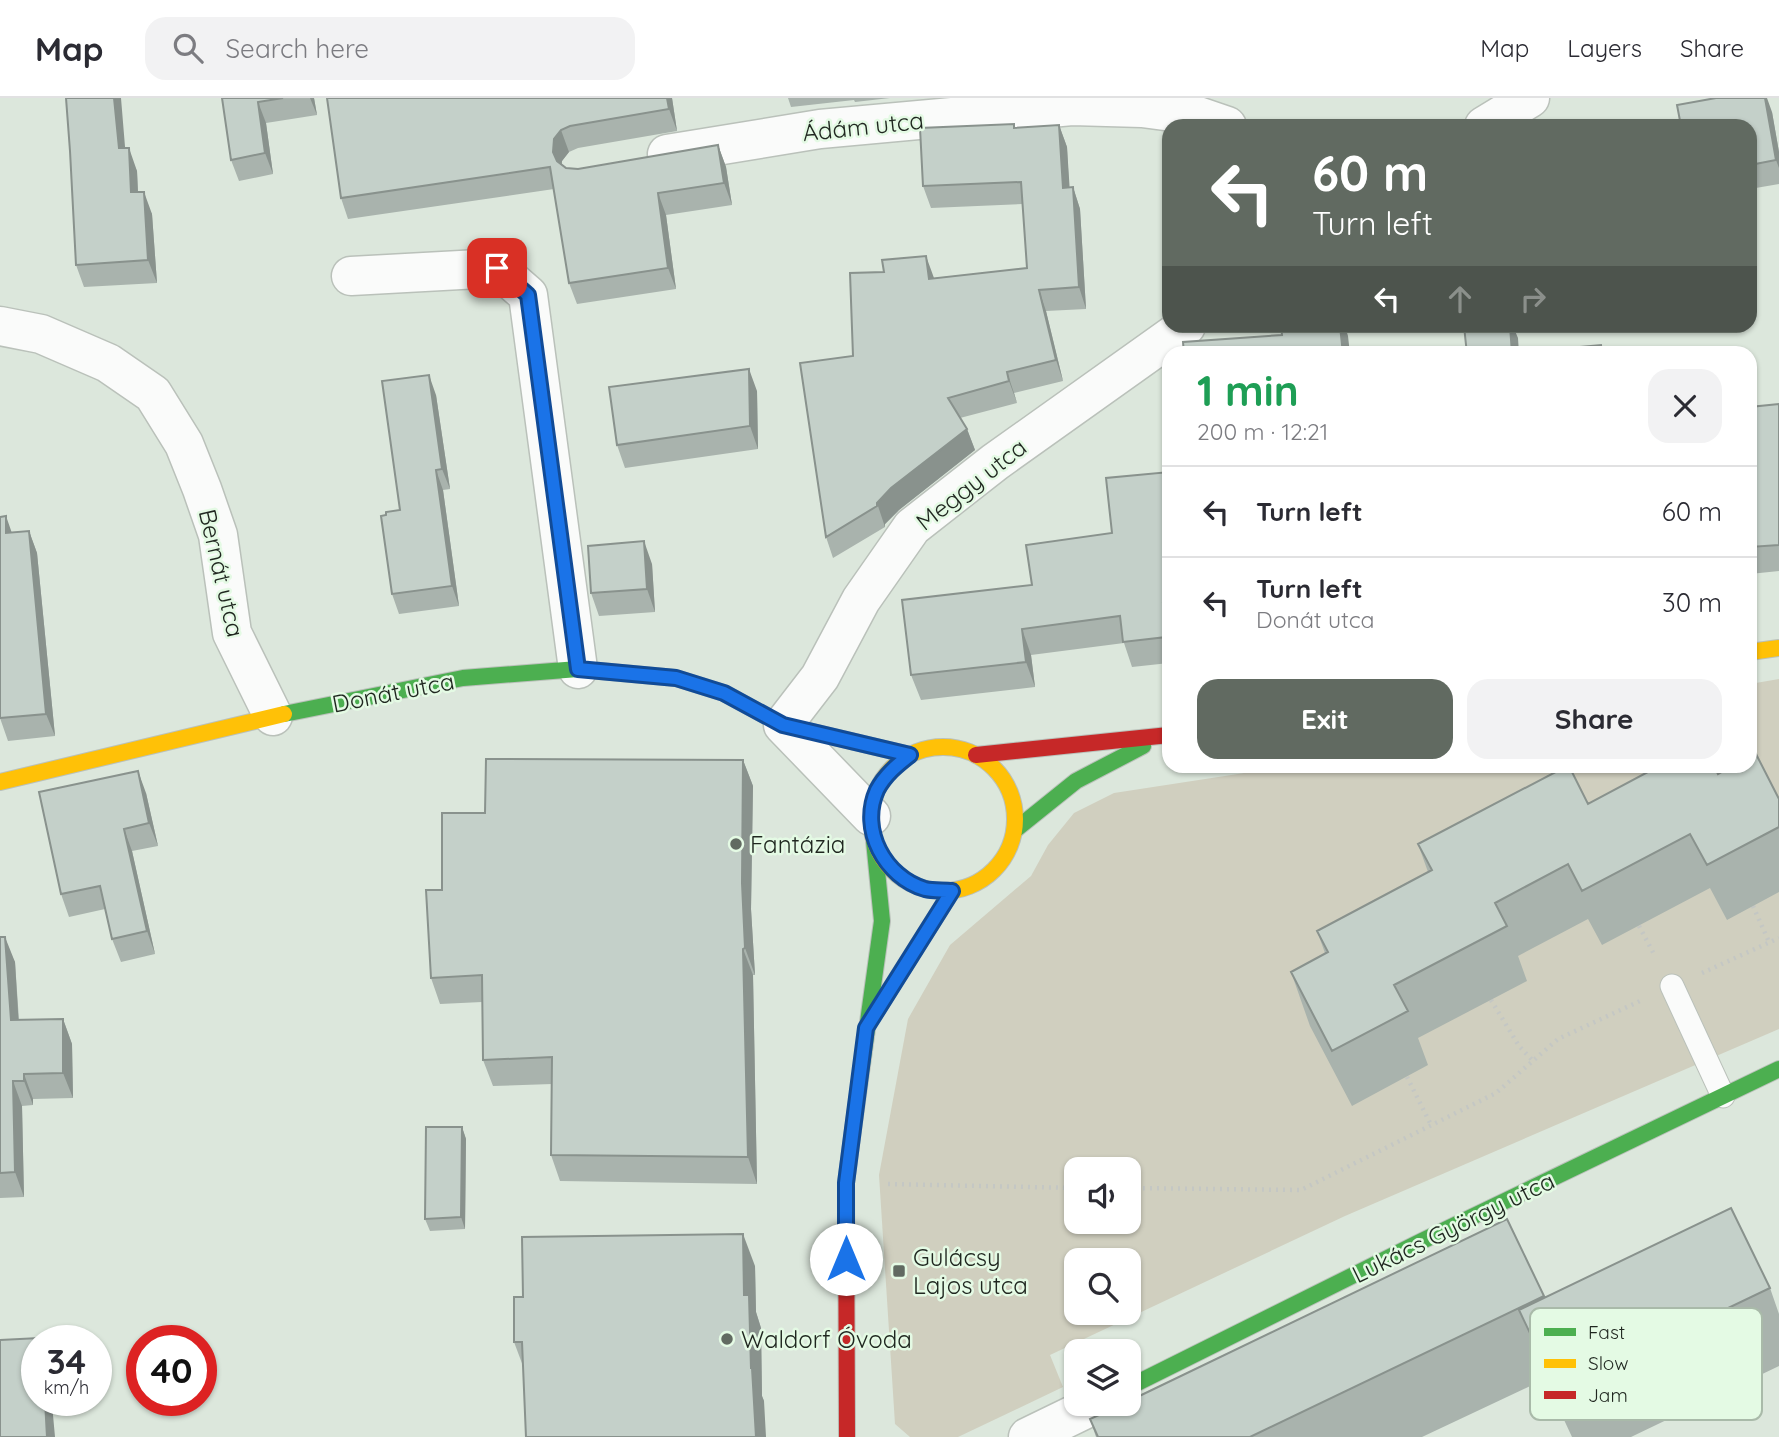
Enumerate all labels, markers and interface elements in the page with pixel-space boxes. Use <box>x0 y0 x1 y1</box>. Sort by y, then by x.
search box <box>145 17 635 80</box>
text: Map <box>35 28 103 69</box>
icon: search <box>169 29 207 67</box>
text: Search here <box>225 32 369 65</box>
text: Map <box>1480 33 1529 63</box>
text: Layers <box>1567 33 1642 63</box>
text: Share <box>1680 33 1744 63</box>
street label: Ádám utca <box>801 105 925 147</box>
text: 60 m <box>1312 142 1428 203</box>
icon: left <box>1197 147 1288 238</box>
text: Turn left <box>1312 203 1433 243</box>
pin <box>467 238 527 298</box>
icon: arrive <box>478 249 516 287</box>
icon: left <box>1368 280 1406 318</box>
icon: ahead <box>1441 280 1479 318</box>
icon: right <box>1514 280 1552 318</box>
text: 1 min <box>1197 364 1299 417</box>
button: close <box>1648 369 1722 443</box>
text: 200 m · 12:21 <box>1197 417 1328 446</box>
street label: Meggy utca <box>910 432 1032 536</box>
icon: left <box>1197 493 1235 531</box>
text: Turn left <box>1256 495 1363 528</box>
text: 60 m <box>1662 495 1722 528</box>
street label: Bernát utca <box>193 506 251 640</box>
text: Turn left <box>1256 572 1363 605</box>
icon: left <box>1197 584 1235 622</box>
text: 30 m <box>1662 586 1722 619</box>
text: Donát utca <box>1256 605 1375 634</box>
street label: Donát utca <box>329 665 457 719</box>
button: Exit <box>1197 679 1453 759</box>
button: Share <box>1467 679 1722 759</box>
place label: Fantázia <box>750 829 845 859</box>
marker: Fantázia <box>728 836 744 852</box>
map controls <box>1064 1157 1141 1416</box>
button: sound <box>1064 1157 1141 1234</box>
street label: Lukács György utca <box>1347 1165 1559 1289</box>
position arrow <box>809 1222 883 1296</box>
place label: Gulácsy Lajos utca <box>913 1242 1028 1300</box>
button: search <box>1064 1248 1141 1325</box>
marker: Gulácsy Lajos utca <box>891 1263 907 1279</box>
legend <box>1530 1308 1762 1420</box>
text: Fast <box>1588 1320 1625 1344</box>
place label: Waldorf Óvoda <box>741 1324 912 1354</box>
speed limit sign: 40 <box>126 1325 217 1416</box>
marker: Waldorf Óvoda <box>719 1331 735 1347</box>
text: 34 <box>47 1339 86 1383</box>
button: layers <box>1064 1339 1141 1416</box>
text: Slow <box>1588 1351 1629 1375</box>
text: km/h <box>44 1376 89 1399</box>
text: Jam <box>1588 1383 1628 1407</box>

